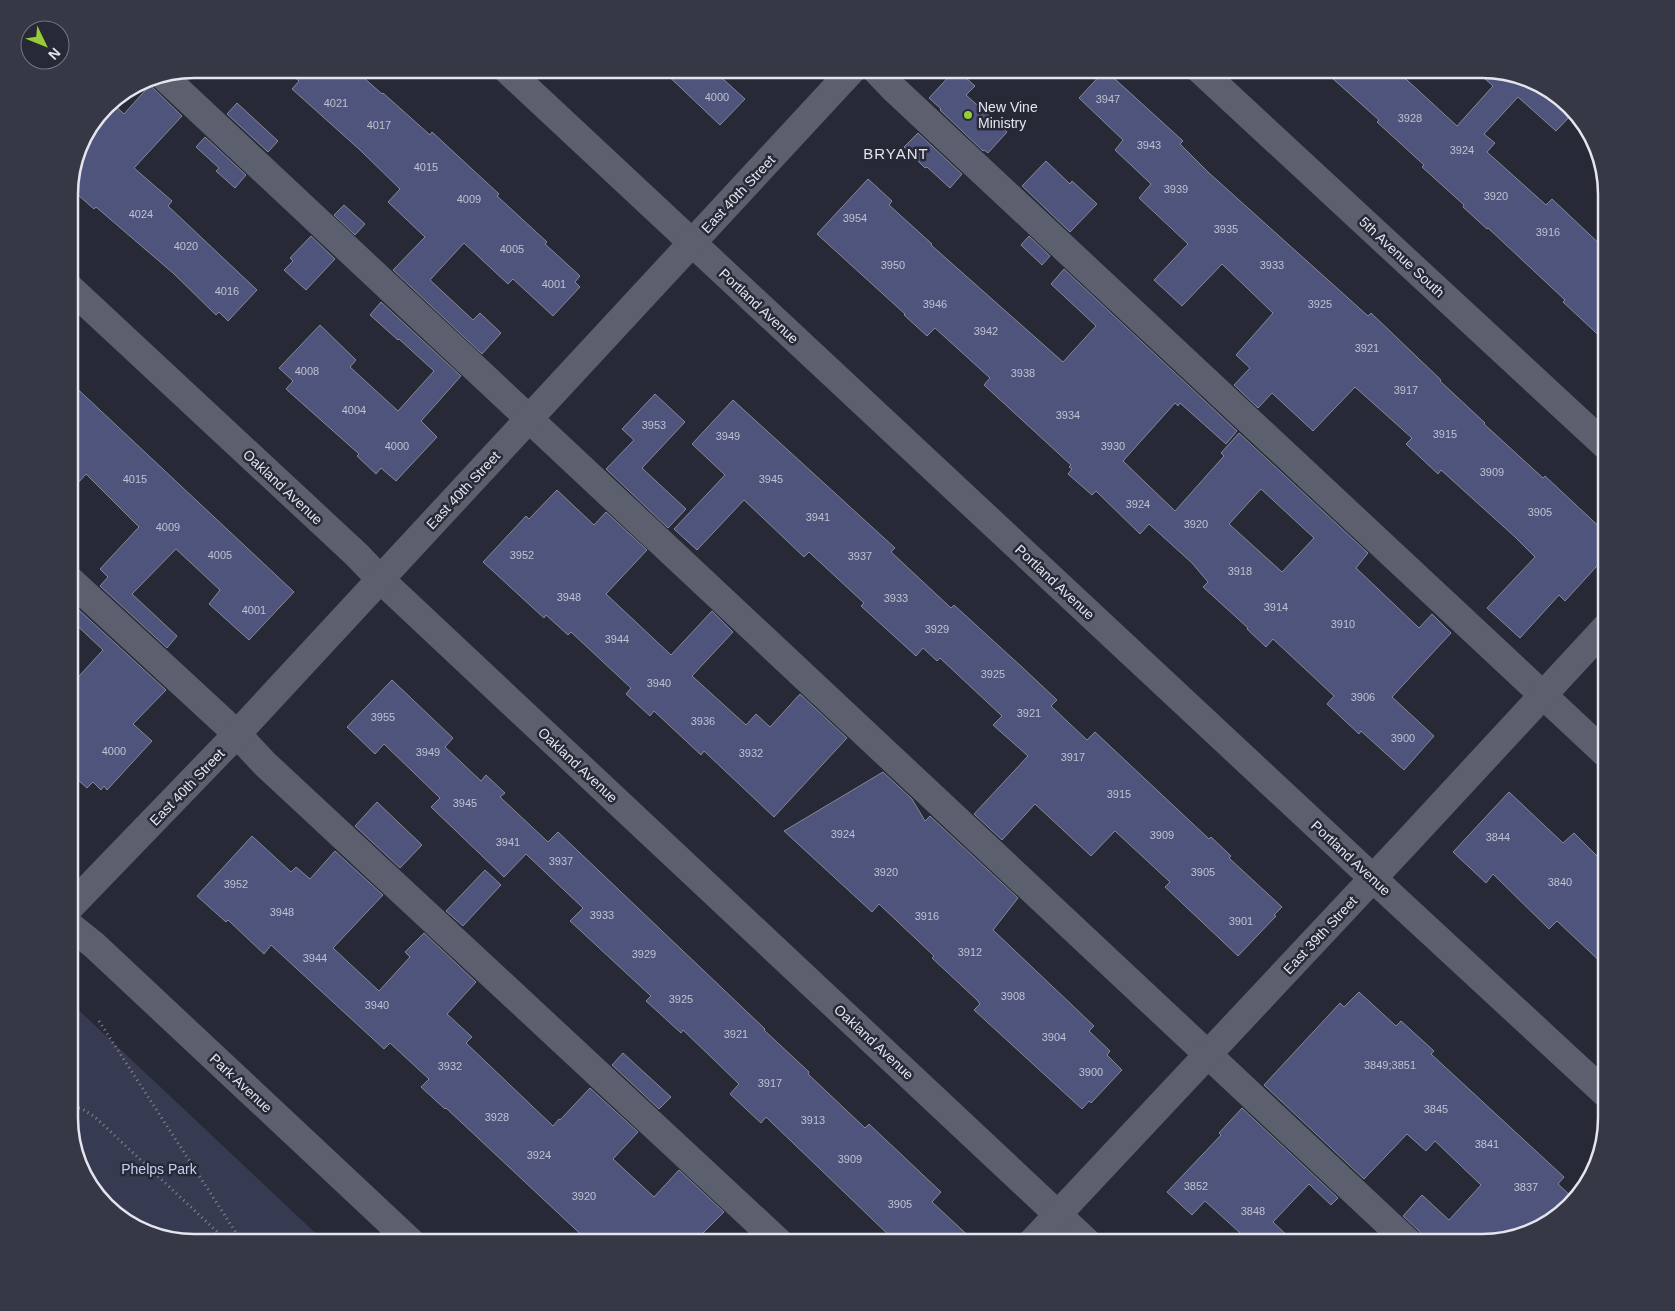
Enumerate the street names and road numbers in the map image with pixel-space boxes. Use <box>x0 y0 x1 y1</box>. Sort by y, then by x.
street label: East 40th Street <box>698 152 778 236</box>
street label: 5th Avenue South <box>1356 214 1448 300</box>
street label: Portland Avenue <box>716 265 802 347</box>
street label: Oakland Avenue <box>240 446 326 528</box>
street label: East 40th Street <box>423 448 503 532</box>
street label: Portland Avenue <box>1012 541 1098 623</box>
street label: Oakland Avenue <box>535 724 621 806</box>
street label: East 40th Street <box>146 745 228 829</box>
street label: Portland Avenue <box>1308 817 1394 899</box>
street label: East 39th Street <box>1280 893 1360 977</box>
street label: Oakland Avenue <box>831 1001 917 1083</box>
street label: Park Avenue <box>207 1050 276 1116</box>

